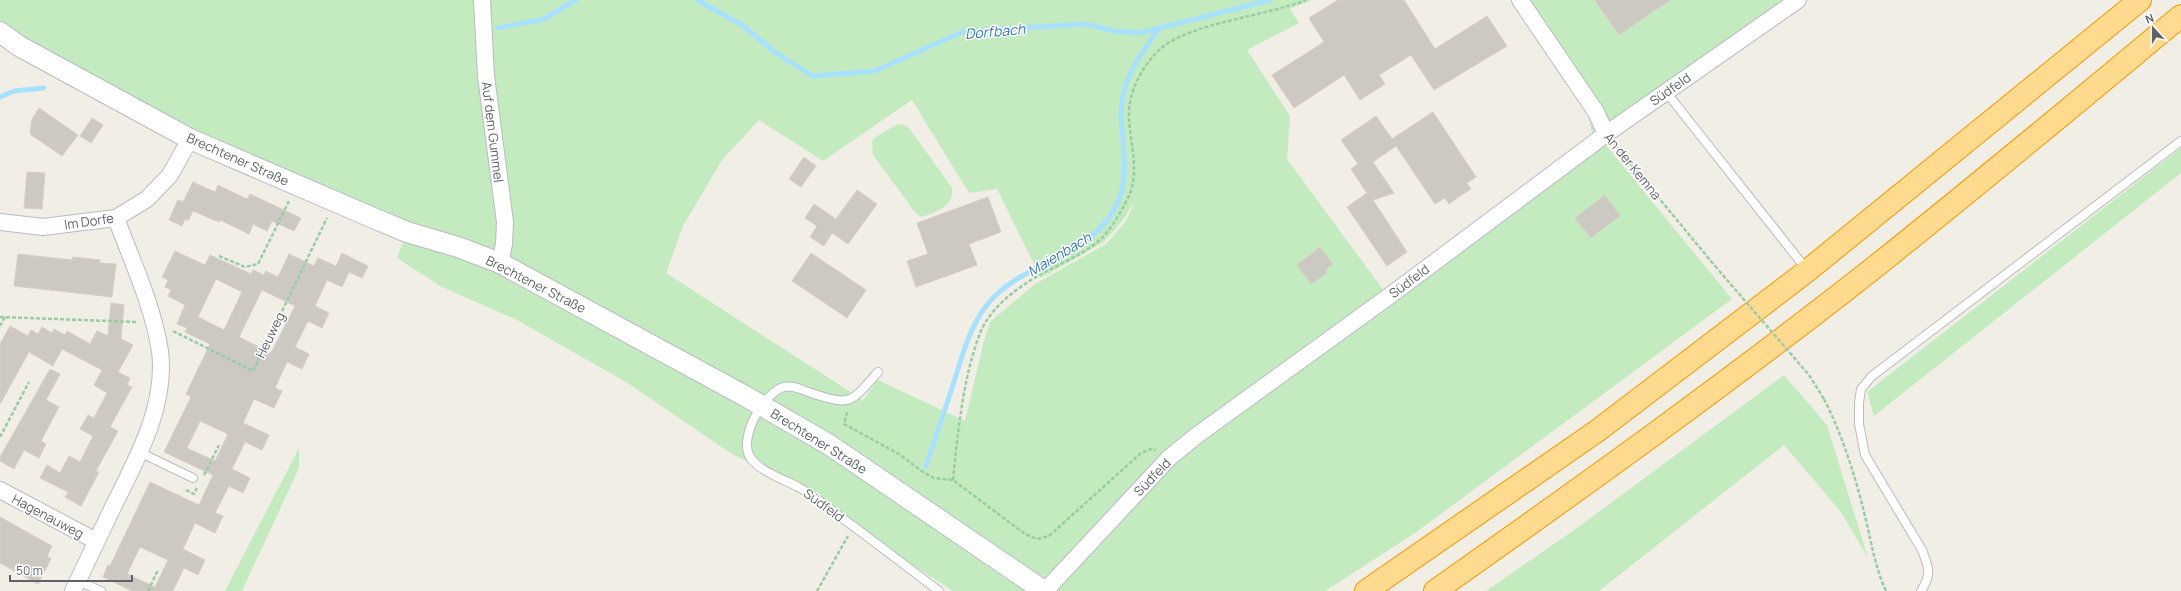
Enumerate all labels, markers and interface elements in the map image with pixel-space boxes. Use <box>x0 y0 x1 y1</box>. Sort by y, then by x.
north arrow <box>2133 8 2173 48</box>
text: N <box>2143 10 2156 27</box>
water label: Dorfbach <box>964 19 1027 43</box>
street label: Südfeld <box>1646 68 1694 110</box>
street label: Auf dem Gummel <box>478 81 508 183</box>
street label: Brechtener Straße <box>184 128 292 190</box>
street label: An der Kemna <box>1600 129 1666 203</box>
street label: Im Dorfe <box>63 209 115 233</box>
water label: Maienbach <box>1024 227 1095 280</box>
street label: Brechtener Straße <box>483 251 590 317</box>
street label: Südfeld <box>1385 260 1433 302</box>
street label: Heuweg <box>251 309 289 361</box>
street label: Brechtener Straße <box>767 404 871 478</box>
street label: Südfeld <box>1130 454 1174 500</box>
street label: Südfeld <box>800 484 848 526</box>
street label: Hagenauweg <box>9 490 87 542</box>
scale bar <box>10 557 132 583</box>
text: 50 m <box>16 562 43 579</box>

